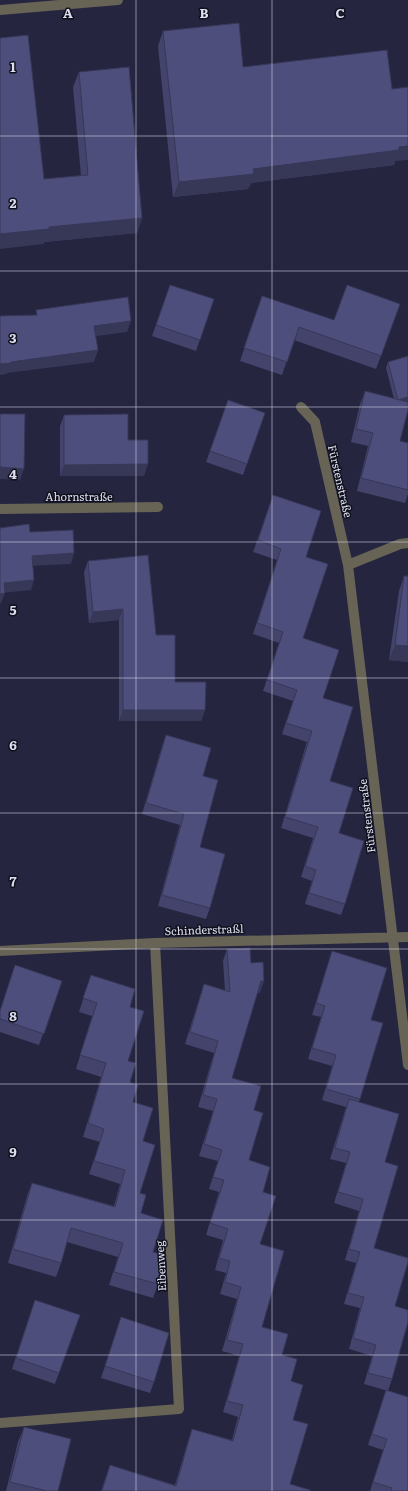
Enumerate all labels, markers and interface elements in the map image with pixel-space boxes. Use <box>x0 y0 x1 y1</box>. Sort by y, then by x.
text: A <box>63 3 73 22</box>
text: B <box>200 3 209 22</box>
text: C <box>335 3 345 22</box>
text: 1 <box>10 57 16 76</box>
text: 2 <box>10 193 17 212</box>
text: 3 <box>9 328 17 347</box>
street label: Fürstenstraße <box>325 443 357 519</box>
text: 4 <box>9 464 17 483</box>
street label: Ahornstraße <box>45 488 113 504</box>
text: 5 <box>9 600 17 619</box>
text: 6 <box>9 735 17 754</box>
street label: Fürstenstraße <box>354 778 378 854</box>
text: 7 <box>9 871 17 890</box>
street label: Schinderstraßl <box>164 920 244 938</box>
text: 8 <box>9 1006 17 1025</box>
text: 9 <box>9 1142 17 1161</box>
street label: Eibenweg <box>151 1239 169 1292</box>

